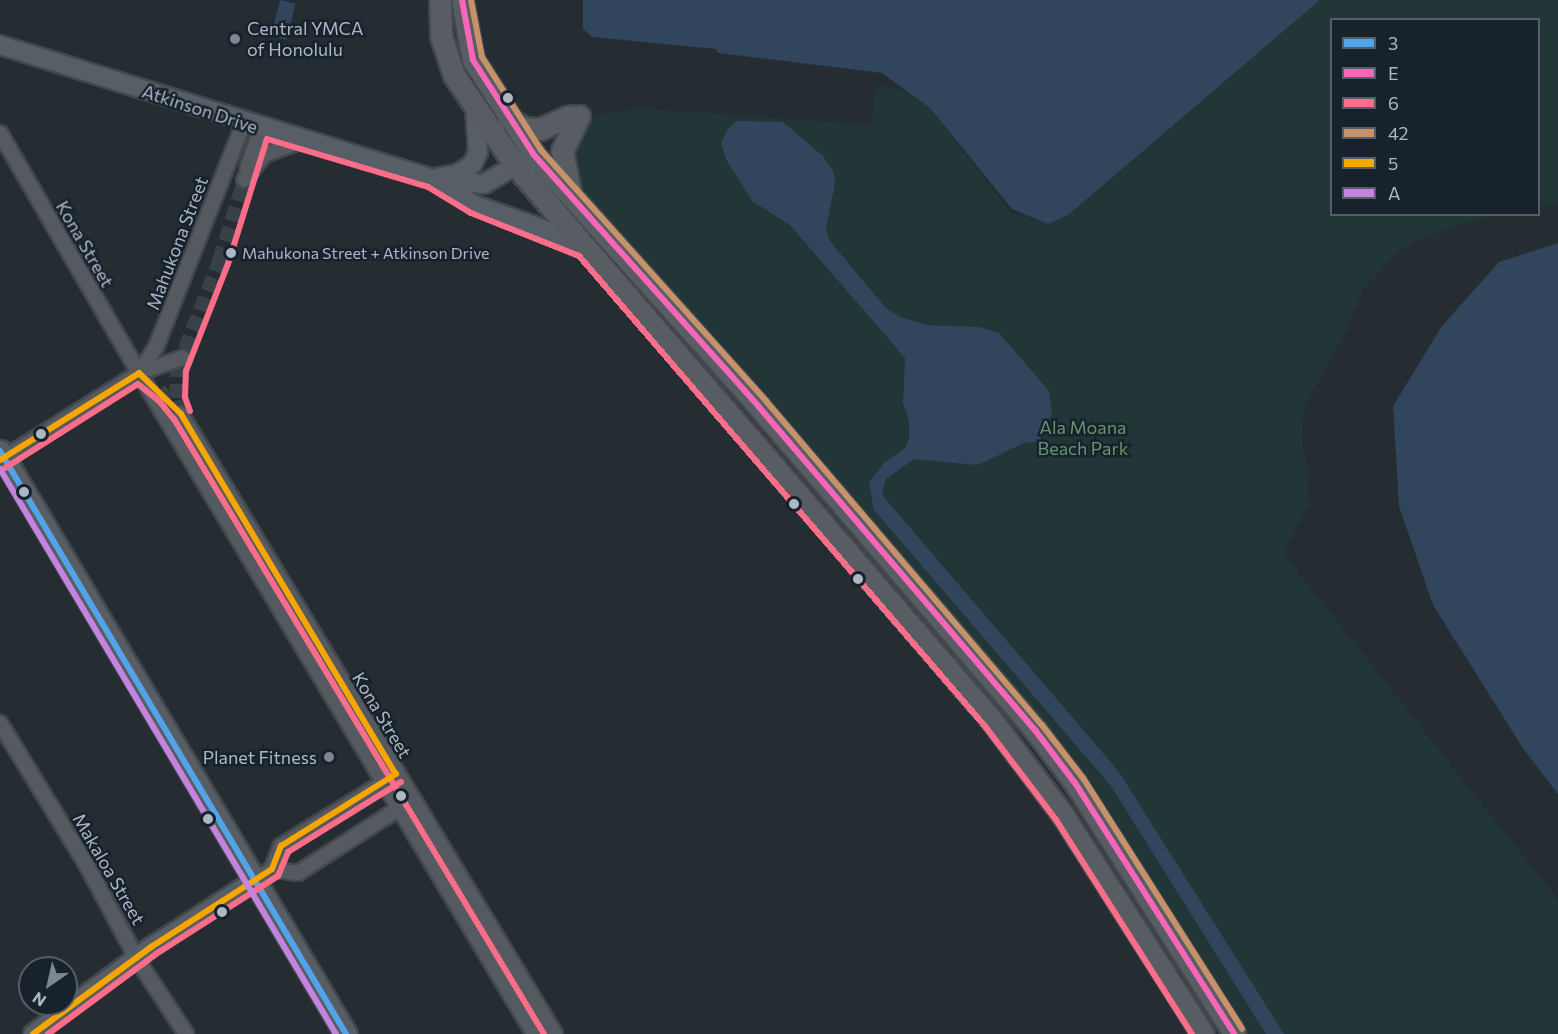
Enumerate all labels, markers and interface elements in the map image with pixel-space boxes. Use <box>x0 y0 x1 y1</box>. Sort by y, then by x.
place label: Central YMCA of Honolulu <box>247 18 363 60</box>
legend <box>1330 18 1540 216</box>
marker: Central YMCA of Honolulu <box>228 32 242 46</box>
text: 3 <box>1388 32 1398 54</box>
text: E <box>1388 62 1399 84</box>
street label: Atkinson Drive <box>140 80 260 138</box>
unlabelled marker <box>502 92 514 104</box>
text: 6 <box>1388 92 1399 114</box>
text: 42 <box>1388 122 1409 144</box>
text: 5 <box>1388 152 1398 174</box>
street label: Mahukona Street <box>142 173 212 313</box>
text: A <box>1388 182 1400 204</box>
street label: Kona Street <box>52 197 118 291</box>
place label: Mahukona Street + Atkinson Drive <box>242 243 489 263</box>
marker: Mahukona Street + Atkinson Drive <box>225 247 237 259</box>
park label: Ala Moana Beach Park <box>1038 417 1128 460</box>
unlabelled marker <box>35 428 47 440</box>
unlabelled marker <box>18 486 30 498</box>
unlabelled marker <box>788 498 800 510</box>
unlabelled marker <box>852 573 864 585</box>
street label: Kona Street <box>348 668 416 762</box>
place label: Planet Fitness <box>203 746 317 768</box>
marker: Planet Fitness <box>322 750 336 764</box>
unlabelled marker <box>395 790 407 802</box>
street label: Makaloa Street <box>68 810 150 928</box>
unlabelled marker <box>202 813 214 825</box>
unlabelled marker <box>216 906 228 918</box>
north arrow <box>18 956 78 1016</box>
text: N <box>28 988 49 1011</box>

